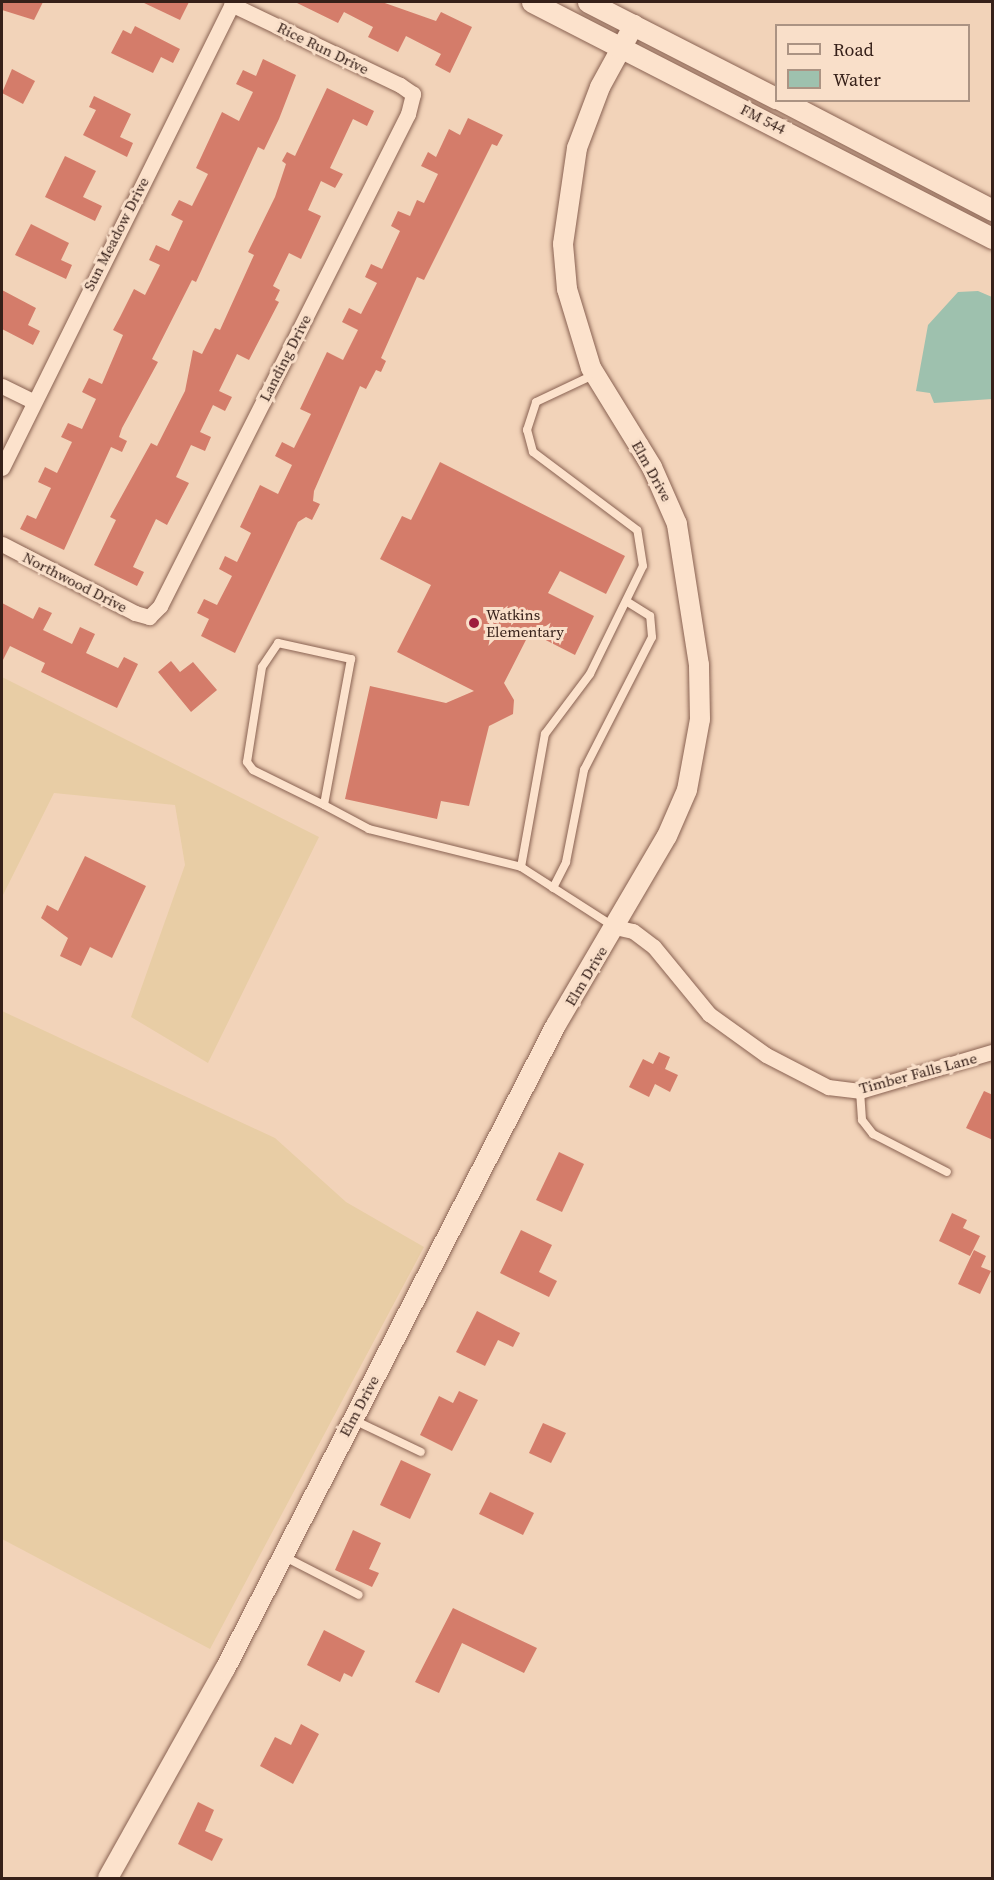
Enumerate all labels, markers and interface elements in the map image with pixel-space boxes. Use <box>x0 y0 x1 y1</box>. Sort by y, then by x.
street label: Rice Run Drive <box>274 18 372 78</box>
legend <box>775 24 970 102</box>
text: Road <box>833 37 874 62</box>
text: Water <box>833 67 881 92</box>
street label: FM 544 <box>737 100 789 138</box>
street label: Sun Meadow Drive <box>80 174 152 294</box>
street label: Landing Drive <box>255 312 315 404</box>
street label: Elm Drive <box>628 437 676 505</box>
street label: Northwood Drive <box>20 548 130 616</box>
place label: Watkins Elementary <box>486 605 564 640</box>
marker: Watkins Elementary <box>467 616 481 630</box>
street label: Elm Drive <box>561 943 611 1009</box>
street label: Timber Falls Lane <box>857 1049 979 1097</box>
street label: Elm Drive <box>335 1372 383 1440</box>

